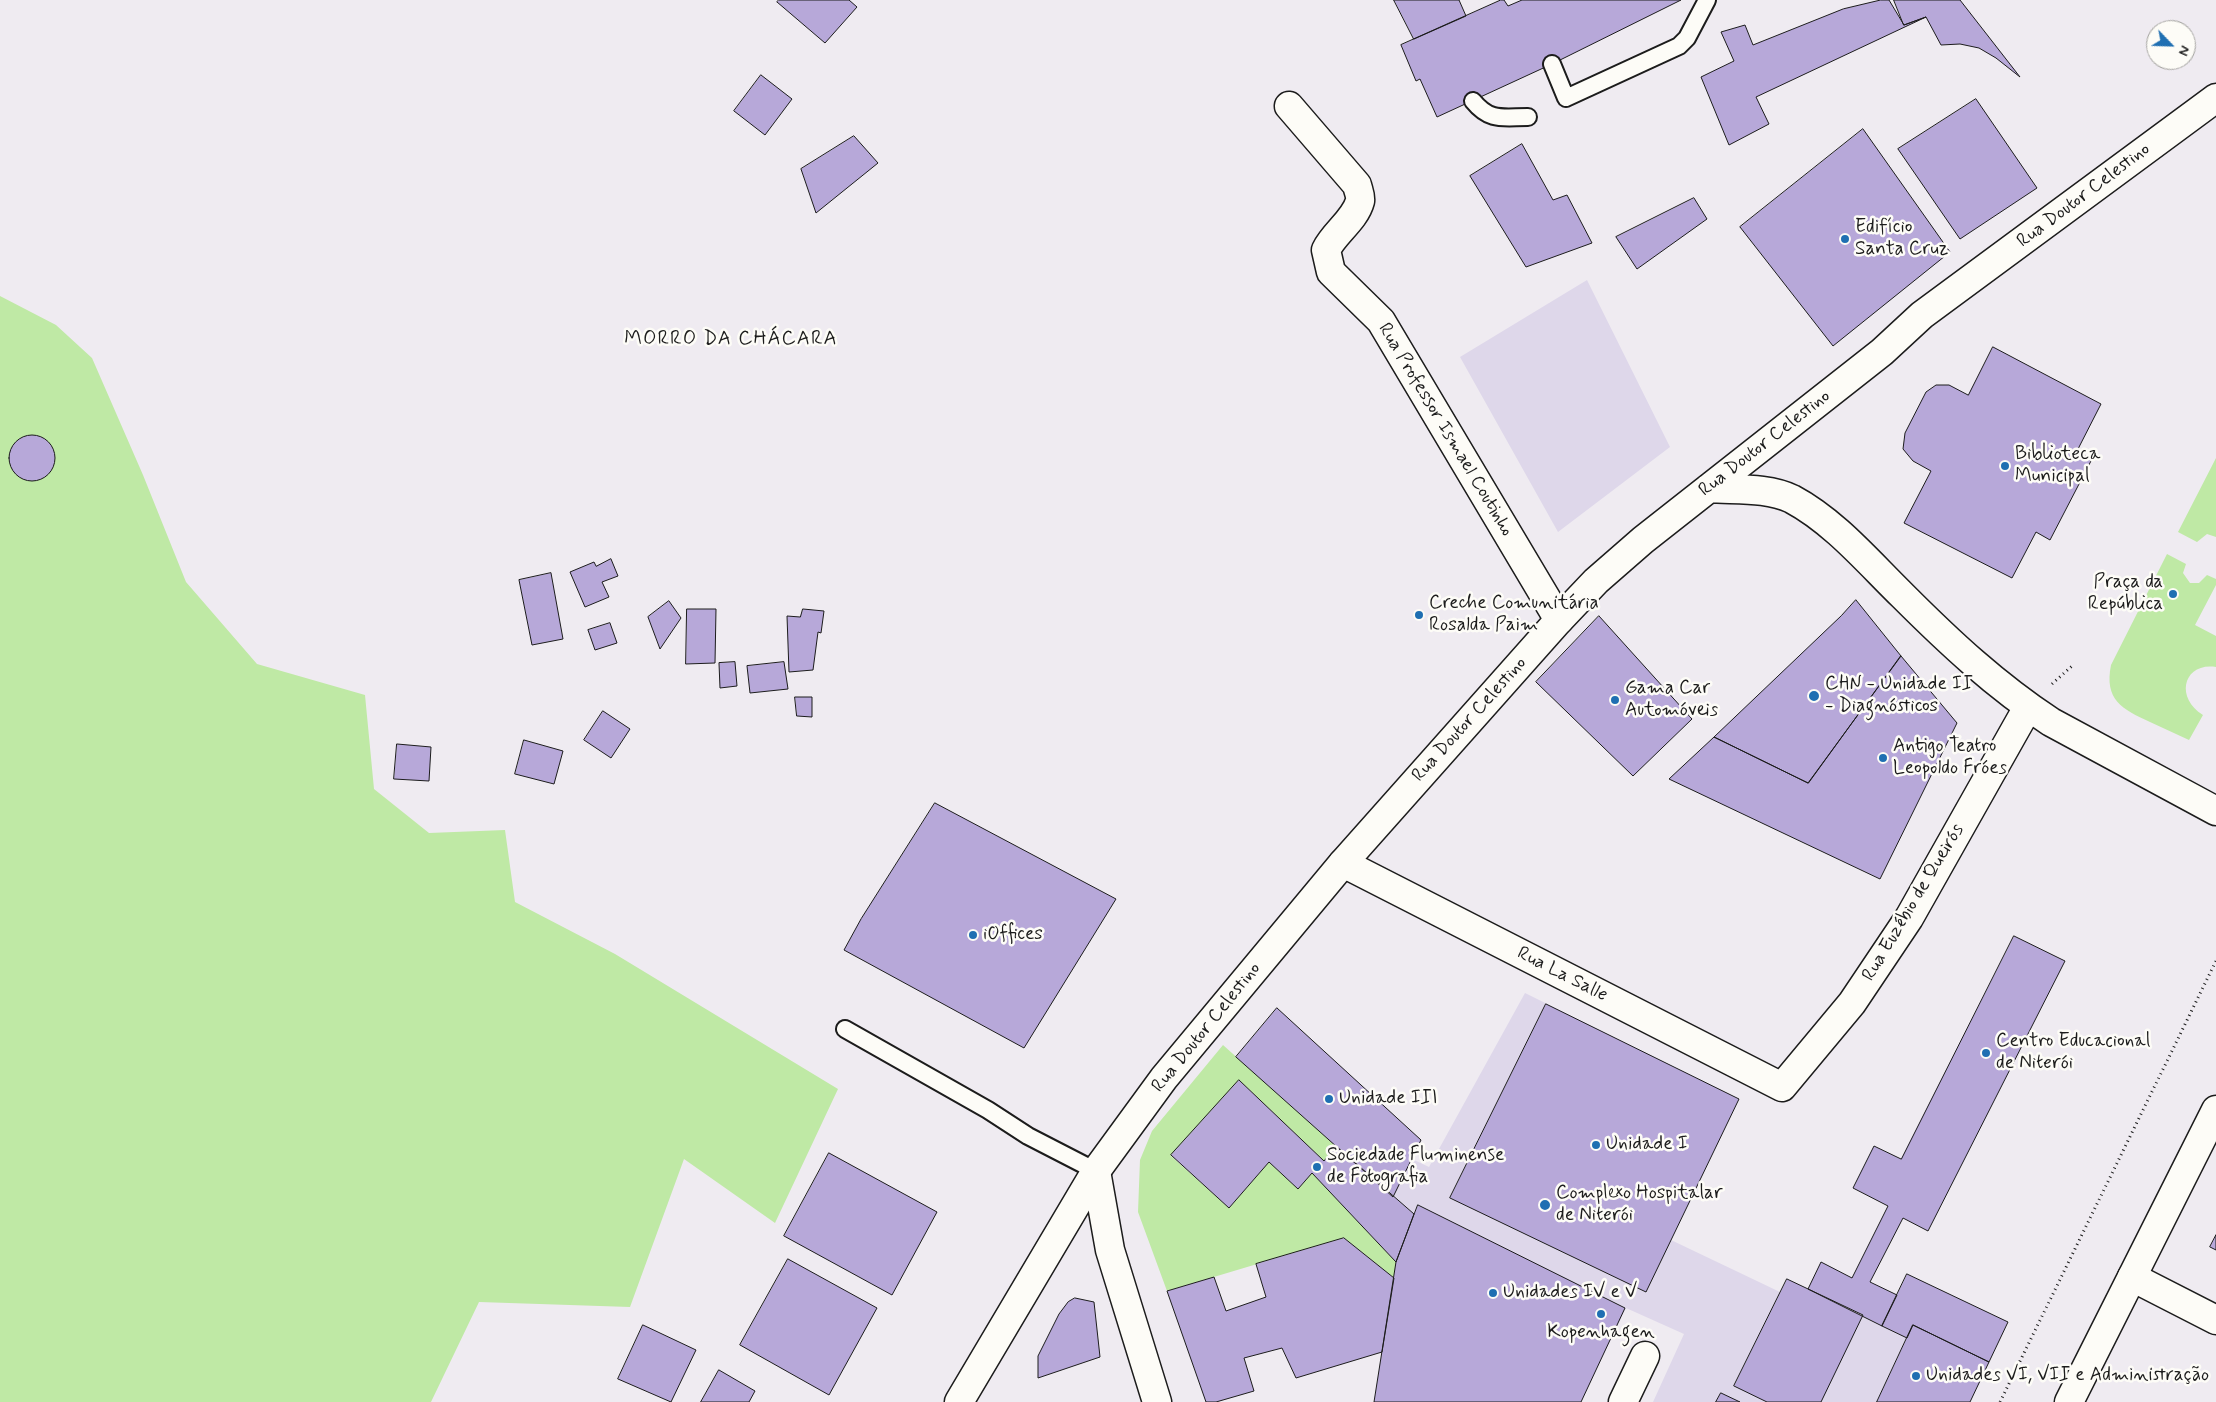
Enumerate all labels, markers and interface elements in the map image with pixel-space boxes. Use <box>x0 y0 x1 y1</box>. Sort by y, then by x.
north arrow <box>2146 20 2196 70</box>
text: N <box>2174 43 2194 59</box>
street label: Rua Doutor Celestino <box>2013 139 2155 253</box>
place label: Edifício Santa Cruz <box>1855 217 1948 261</box>
marker: Edifício Santa Cruz <box>1839 233 1851 245</box>
street label: Rua Professor Ismael Coutinho <box>1372 319 1518 541</box>
district label: MORRO DA CHÁCARA <box>623 328 839 352</box>
street label: Rua Doutor Celestino <box>1695 386 1835 502</box>
place label: Biblioteca Municipal <box>2015 444 2100 488</box>
marker: Biblioteca Municipal <box>1999 460 2011 472</box>
place label: Praça da República <box>2088 572 2163 616</box>
marker: Praça da República <box>2167 588 2179 600</box>
place label: Creche Comunitária Rosalda Paim <box>1429 593 1599 637</box>
marker: Creche Comunitária Rosalda Paim <box>1413 609 1425 621</box>
street label: Rua Doutor Celestino <box>1408 653 1532 787</box>
place label: CHN - Unidade II - Diagnósticos <box>1825 674 1973 718</box>
place label: Gama Car Automóveis <box>1625 678 1718 722</box>
marker: CHN - Unidade II - Diagnósticos <box>1807 689 1821 703</box>
marker: Gama Car Automóveis <box>1609 694 1621 706</box>
place label: Antigo Teatro Leopoldo Fróes <box>1893 736 2007 780</box>
marker: Antigo Teatro Leopoldo Fróes <box>1877 752 1889 764</box>
street label: Rua Euzébio de Queirós <box>1858 820 1970 986</box>
place label: iOffices <box>983 924 1043 946</box>
marker: iOffices <box>967 929 979 941</box>
street label: Rua La Salle <box>1513 942 1611 1008</box>
street label: Rua Doutor Celestino <box>1148 958 1266 1098</box>
place label: Centro Educacional de Niterói <box>1996 1031 2150 1075</box>
marker: Centro Educacional de Niterói <box>1980 1047 1992 1059</box>
place label: Unidade III <box>1339 1088 1437 1110</box>
marker: Unidade III <box>1323 1093 1335 1105</box>
place label: Unidade I <box>1606 1134 1688 1156</box>
marker: Unidade I <box>1590 1139 1602 1151</box>
place label: Sociedade Fluminense de Fotografia <box>1327 1145 1504 1189</box>
marker: Sociedade Fluminense de Fotografia <box>1311 1161 1323 1173</box>
place label: Complexo Hospitalar de Niterói <box>1556 1183 1723 1227</box>
marker: Complexo Hospitalar de Niterói <box>1538 1198 1552 1212</box>
place label: Unidades IV e V <box>1503 1282 1637 1304</box>
marker: Unidades IV e V <box>1487 1287 1499 1299</box>
marker: Kopenhagen <box>1595 1308 1607 1320</box>
place label: Kopenhagen <box>1547 1322 1655 1344</box>
place label: Unidades VI, VII e Administração <box>1926 1365 2209 1387</box>
marker: Unidades VI, VII e Administração <box>1910 1370 1922 1382</box>

